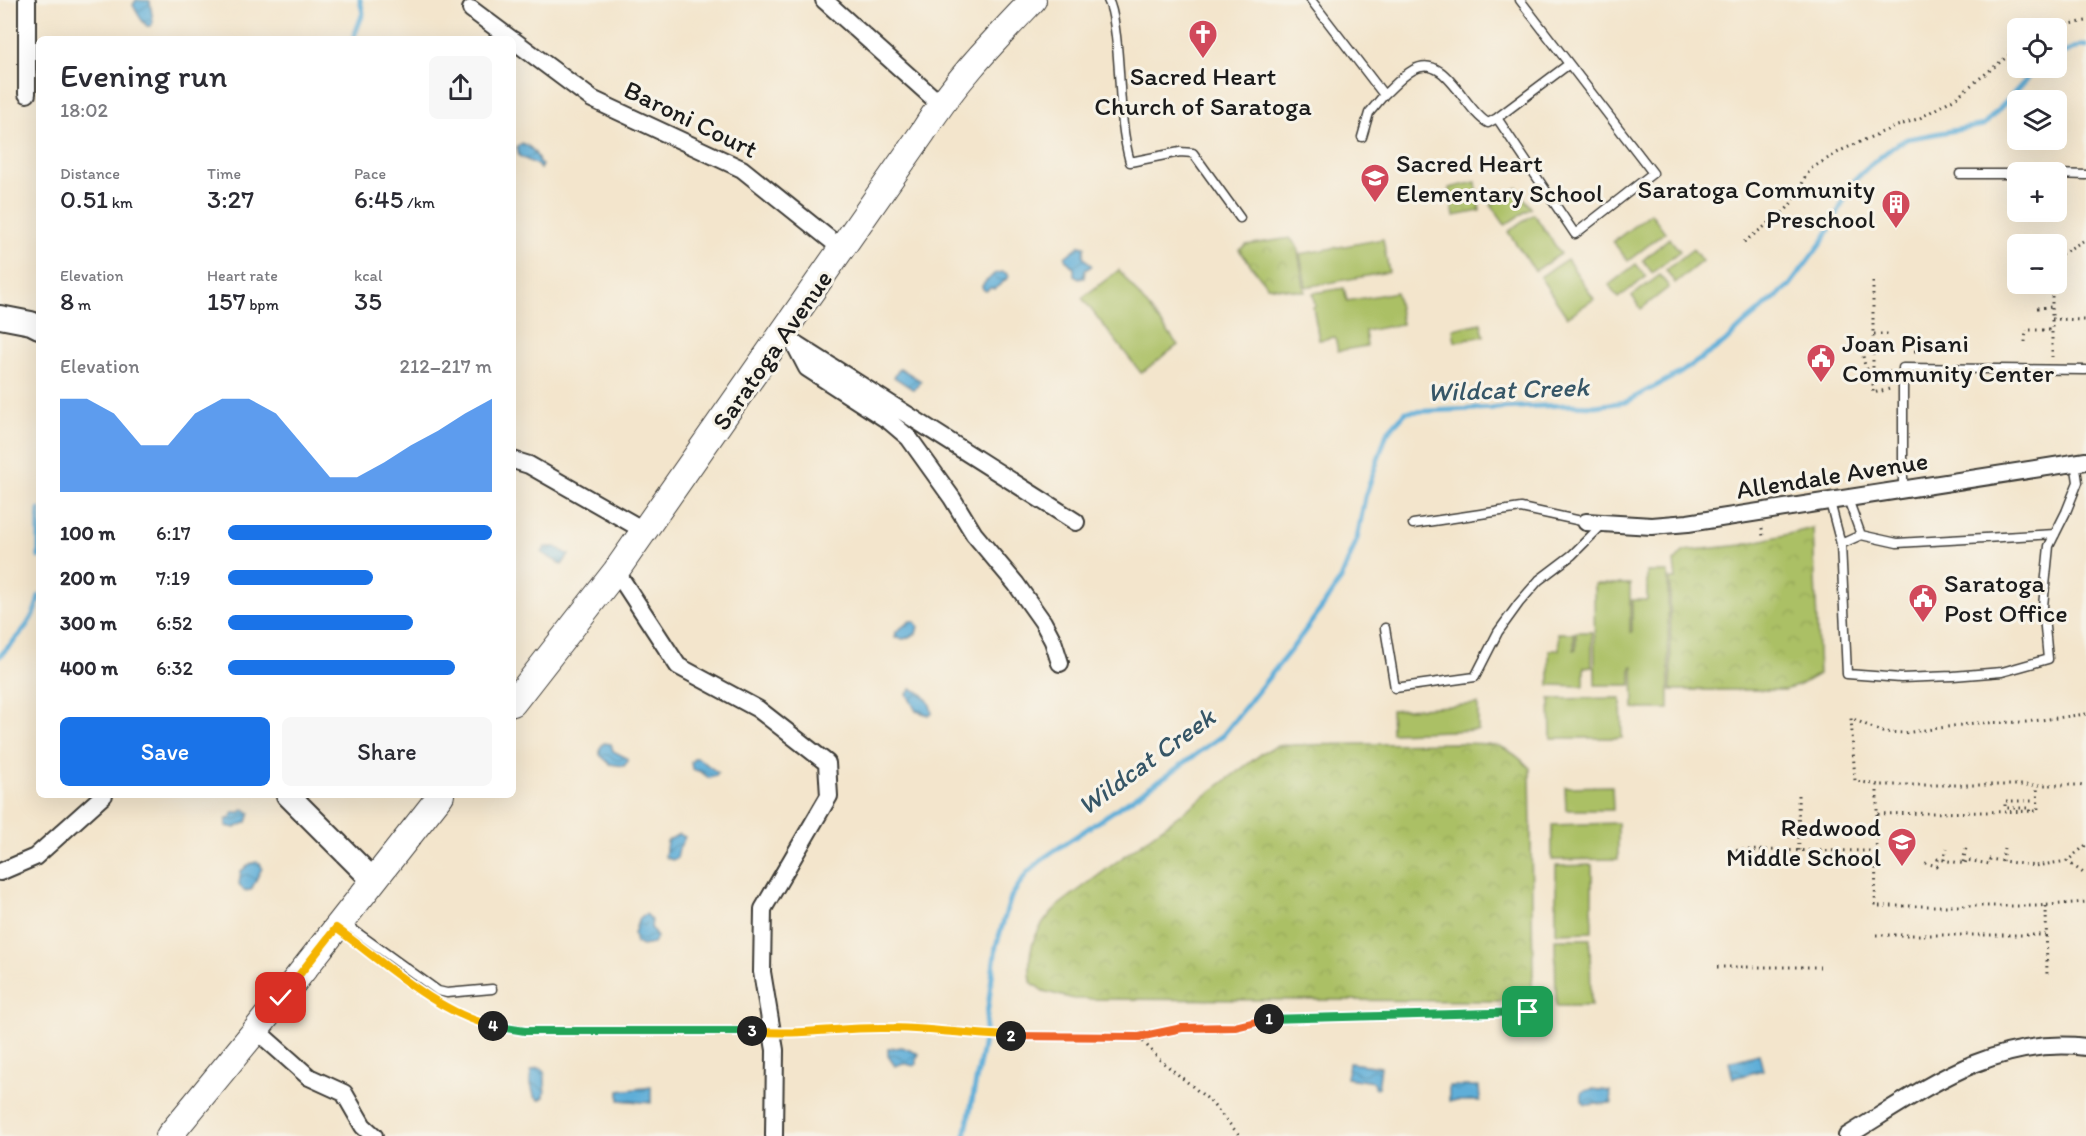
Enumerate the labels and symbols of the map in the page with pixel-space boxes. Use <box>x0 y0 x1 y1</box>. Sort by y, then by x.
church icon: Sacred Heart Church of Saratoga <box>1187 18 1219 60</box>
place label: Sacred Heart Church of Saratoga <box>1094 60 1312 122</box>
street label: Baroni Court <box>619 73 763 165</box>
place label: Sacred Heart Elementary School <box>1396 147 1603 209</box>
school or university icon: Sacred Heart Elementary School <box>1359 162 1391 204</box>
place label: Saratoga Community Preschool <box>1638 173 1875 235</box>
building icon: Saratoga Community Preschool <box>1880 188 1912 230</box>
street label: Saratoga Avenue <box>705 264 839 436</box>
place label: Joan Pisani Community Center <box>1842 327 2054 389</box>
public building icon: Joan Pisani Community Center <box>1805 342 1837 384</box>
water label: Wildcat Creek <box>1427 370 1591 408</box>
street label: Allendale Avenue <box>1734 444 1930 506</box>
place label: Saratoga Post Office <box>1944 567 2068 629</box>
public building icon: Saratoga Post Office <box>1907 582 1939 624</box>
water label: Wildcat Creek <box>1071 699 1223 822</box>
place label: Redwood Middle School <box>1726 811 1881 873</box>
school or university icon: Redwood Middle School <box>1886 826 1918 868</box>
pin <box>255 972 306 1023</box>
pin <box>1502 986 1553 1037</box>
pin: 1 <box>1254 1004 1284 1034</box>
pin: 4 <box>478 1011 508 1041</box>
pin: 3 <box>737 1016 767 1046</box>
pin: 2 <box>996 1021 1026 1051</box>

